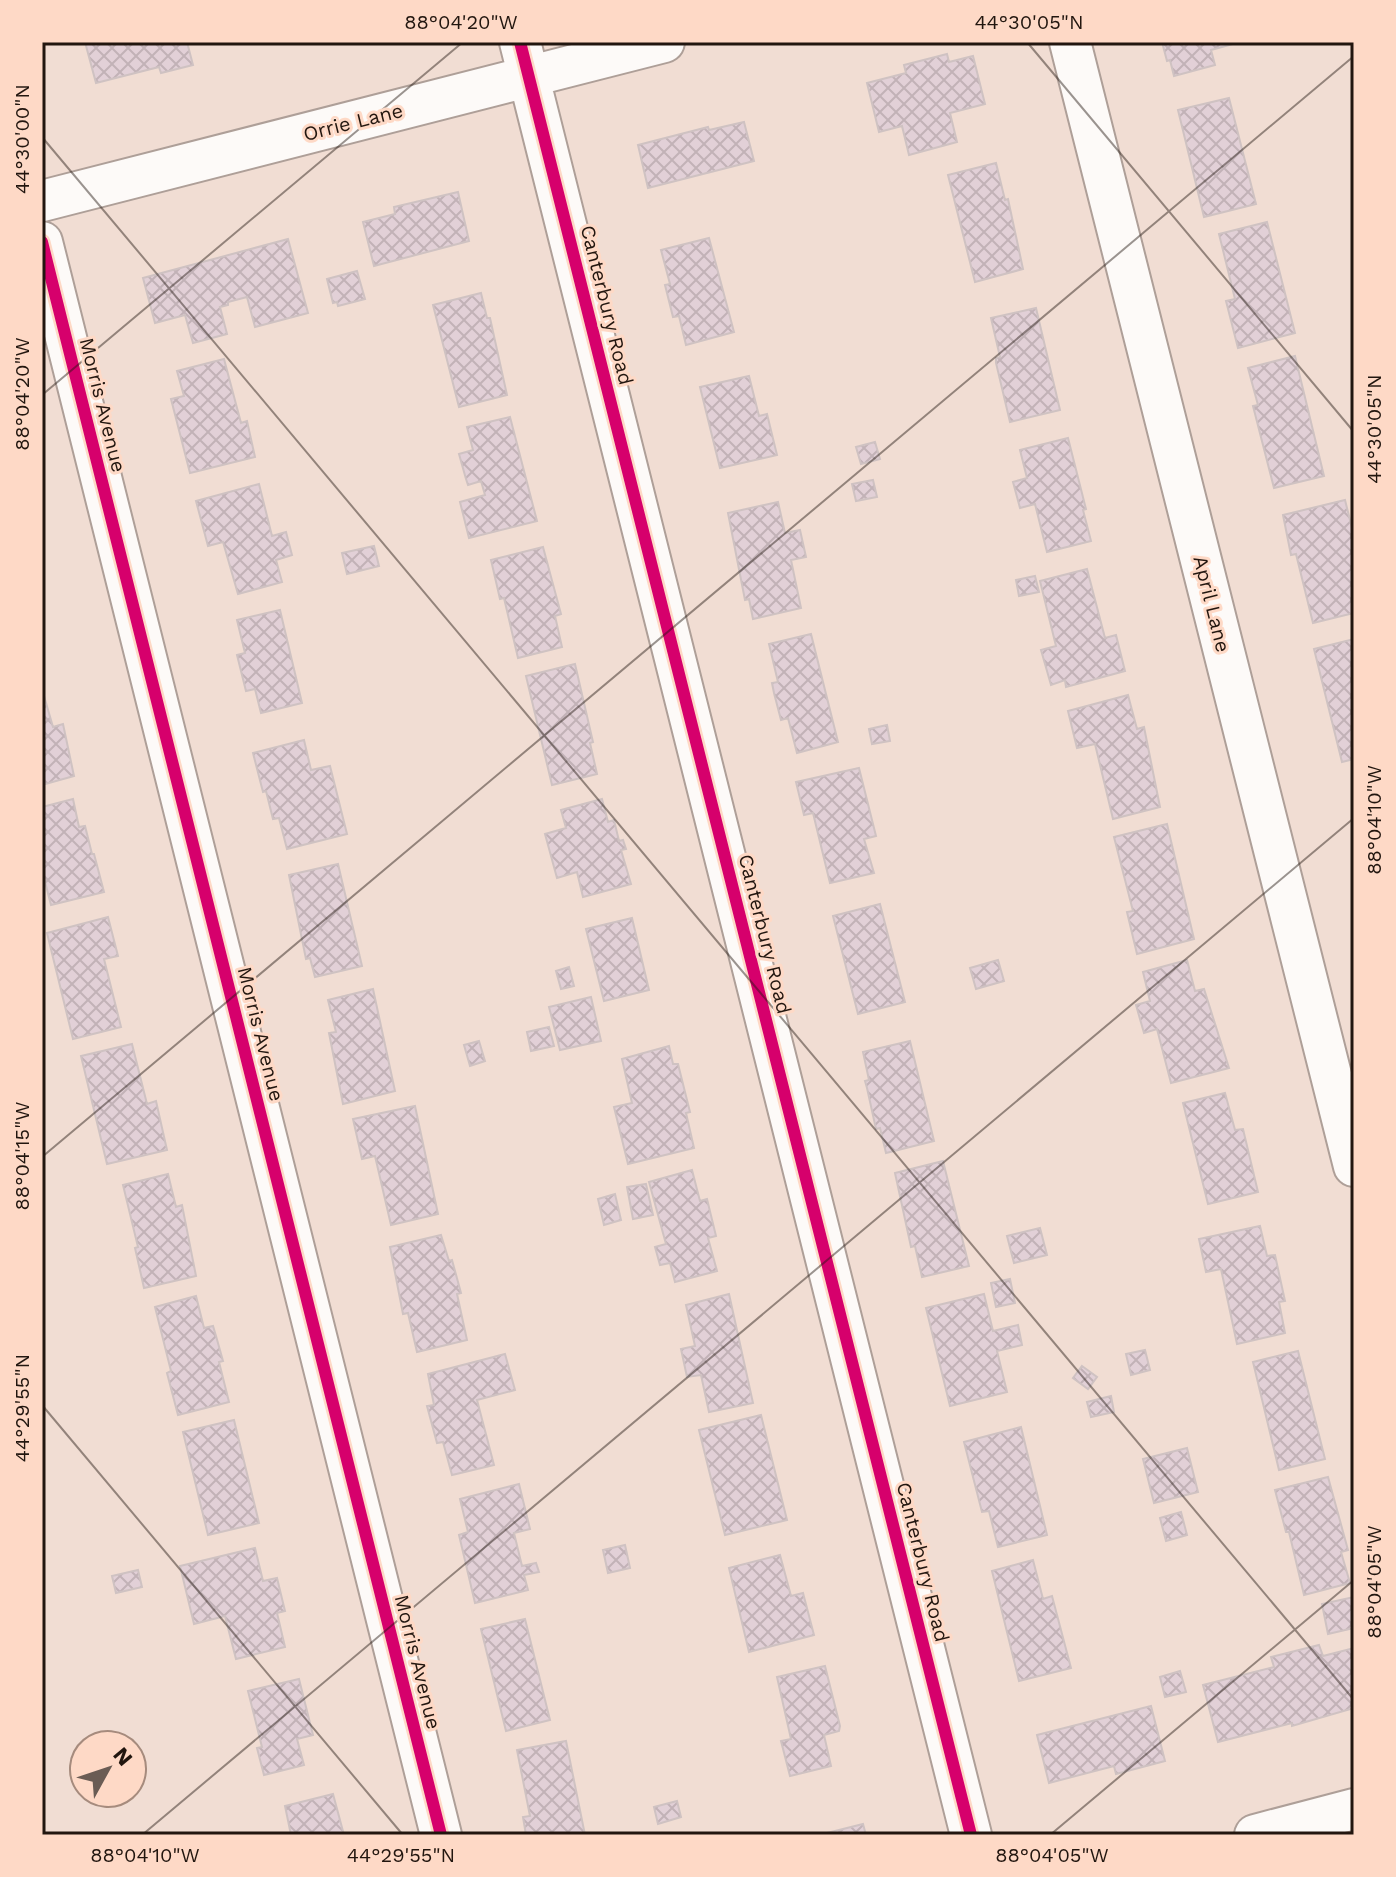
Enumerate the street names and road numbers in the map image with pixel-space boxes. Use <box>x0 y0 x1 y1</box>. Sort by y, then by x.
street label: Orrie Lane <box>301 98 405 146</box>
street label: Canterbury Road <box>576 223 638 387</box>
street label: Morris Avenue <box>75 335 131 475</box>
street label: April Lane <box>1188 553 1236 655</box>
street label: Canterbury Road <box>734 852 796 1016</box>
street label: Morris Avenue <box>233 964 289 1104</box>
street label: Canterbury Road <box>892 1480 954 1644</box>
street label: Morris Avenue <box>390 1592 446 1732</box>

